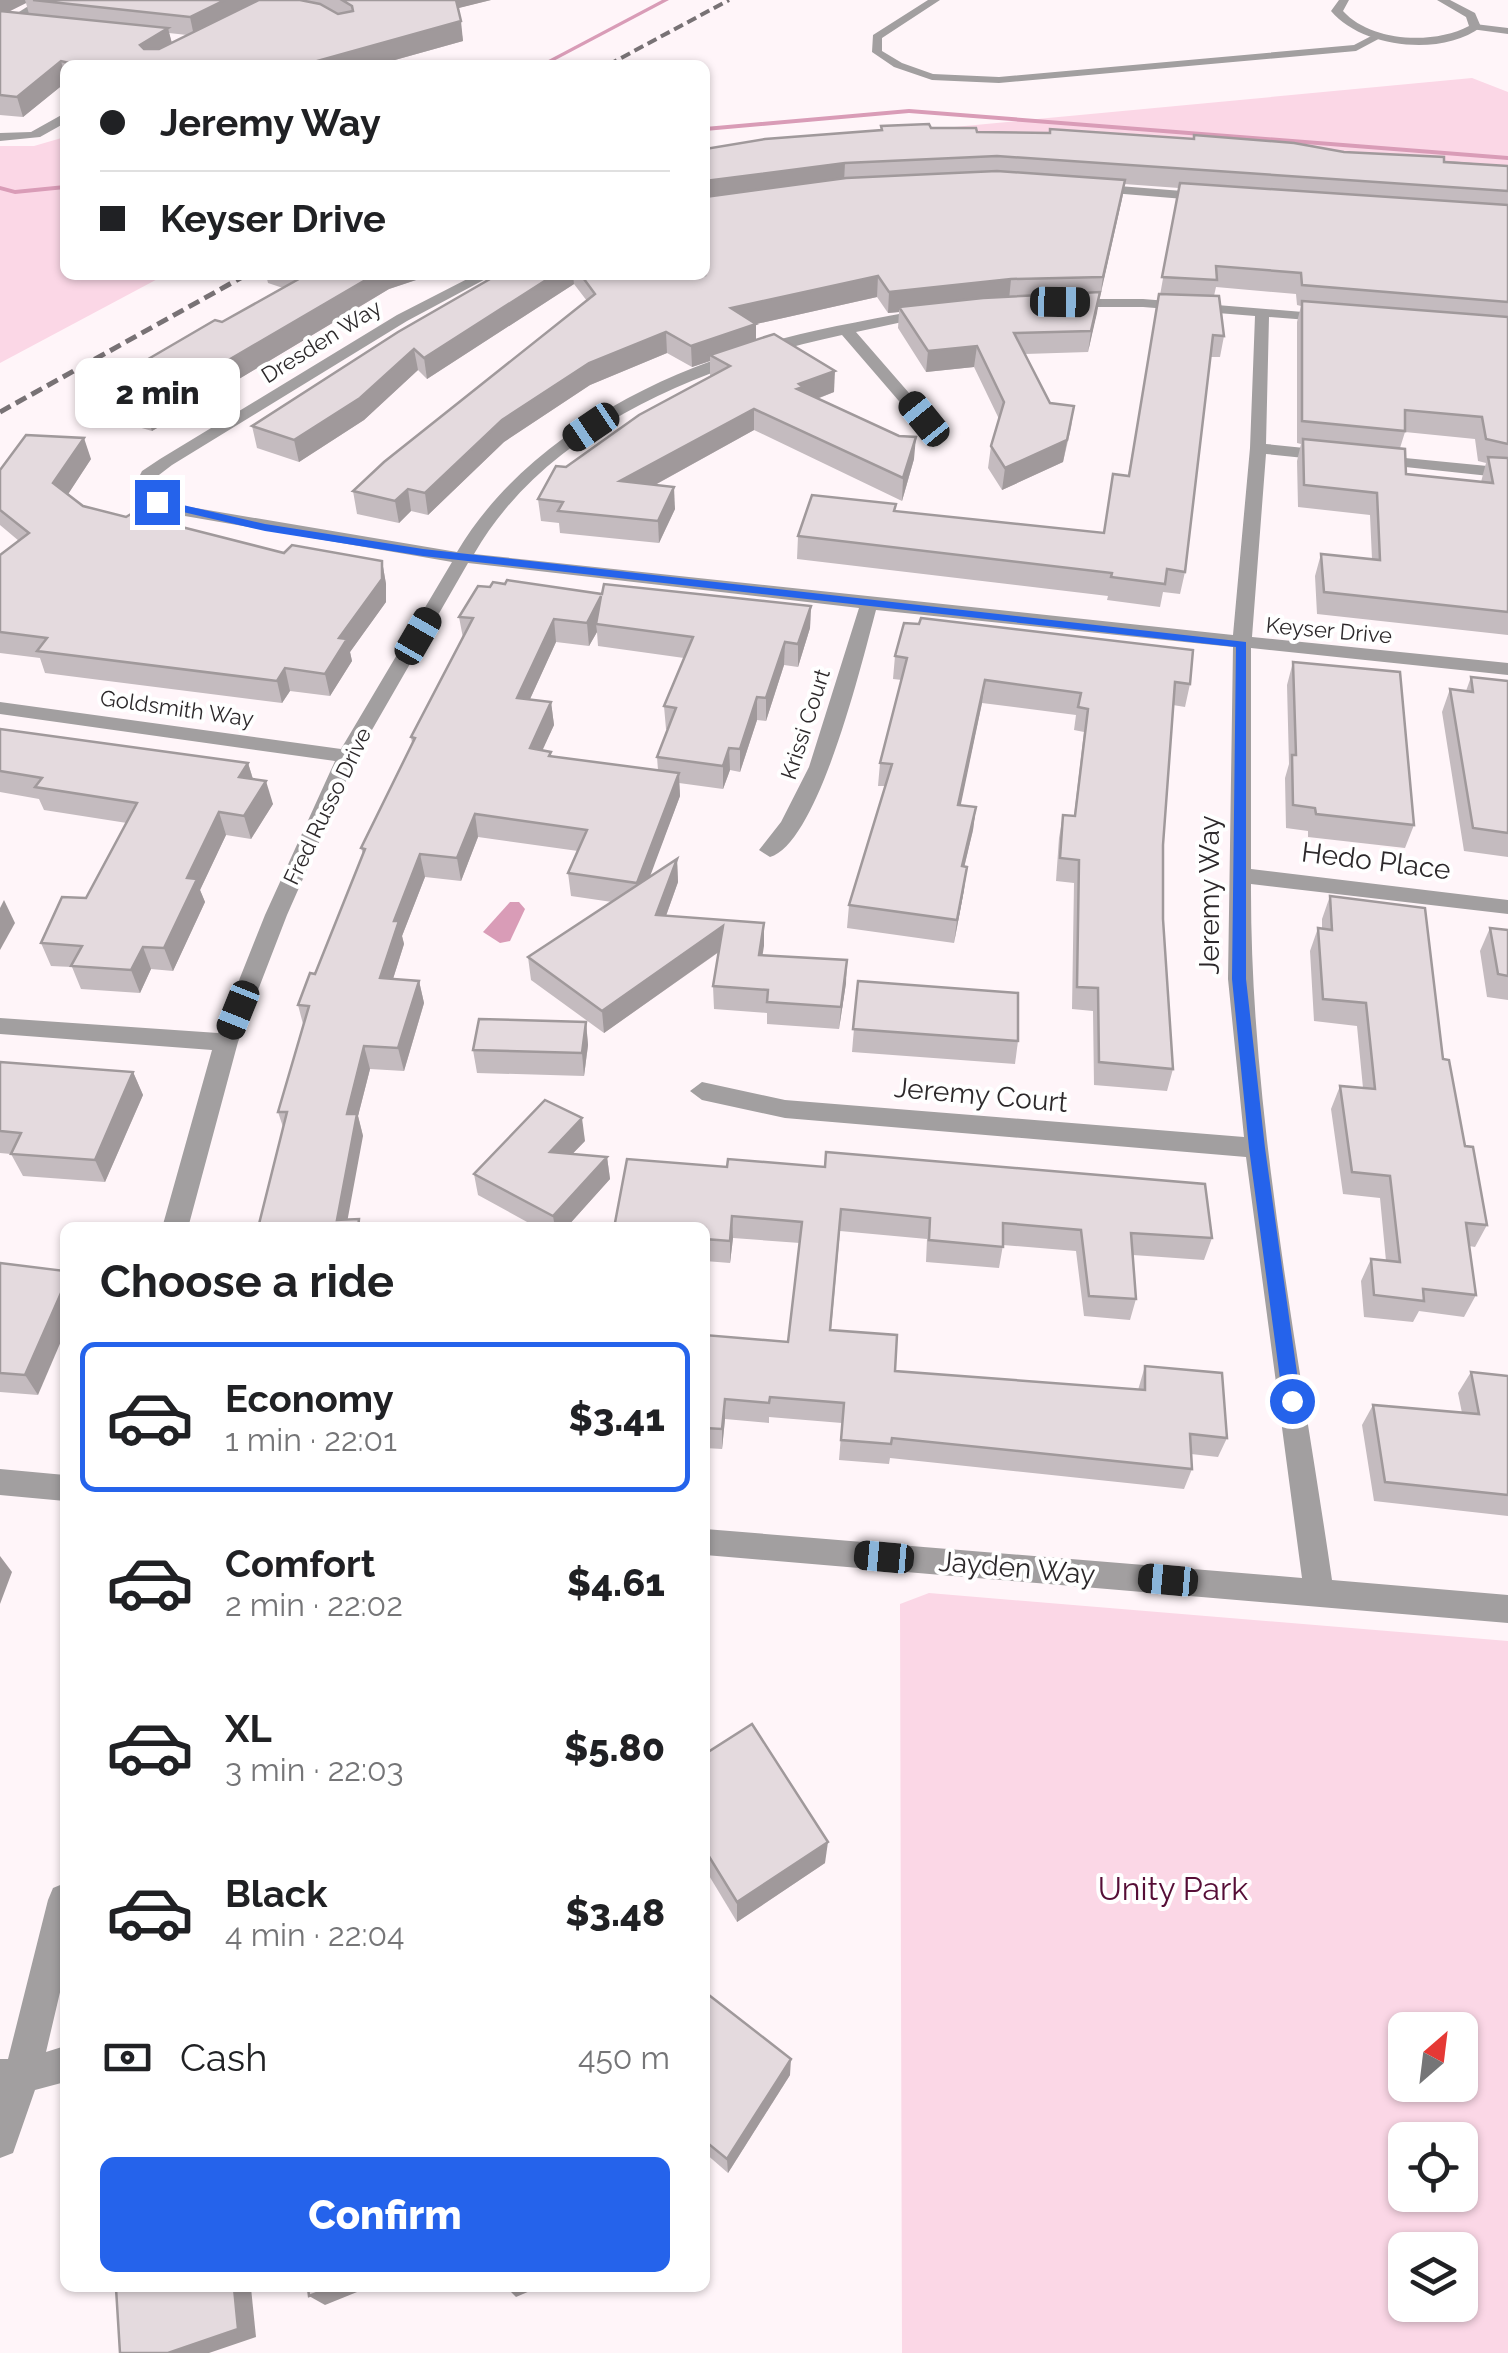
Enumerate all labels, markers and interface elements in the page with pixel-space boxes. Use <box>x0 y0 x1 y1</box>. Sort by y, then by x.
text: Jeremy Way <box>160 100 381 145</box>
text: Keyser Drive <box>160 196 386 241</box>
car <box>1030 286 1090 318</box>
street label: Dresden Way <box>256 294 386 388</box>
callout: 2 min <box>74 357 240 427</box>
text: 2 min <box>115 374 200 411</box>
car <box>893 386 955 452</box>
car <box>558 398 624 456</box>
route end <box>135 480 180 525</box>
car <box>390 603 446 669</box>
street label: Keyser Drive <box>1265 612 1393 648</box>
street label: Krissi Court <box>775 665 835 783</box>
street label: Goldsmith Way <box>99 684 255 732</box>
street label: Fred Russo Drive <box>278 723 376 889</box>
street label: Jeremy Way <box>1193 815 1226 975</box>
street label: Hedo Place <box>1300 835 1452 887</box>
car <box>213 977 263 1043</box>
street label: Jeremy Court <box>893 1071 1070 1119</box>
text: Choose a ride <box>100 1255 394 1308</box>
icon: car <box>105 1372 195 1462</box>
text: Economy <box>225 1376 394 1421</box>
route start <box>1270 1379 1315 1424</box>
text: $3.41 <box>569 1395 665 1440</box>
text: 1 min · 22:01 <box>225 1421 397 1458</box>
icon: car <box>105 1537 195 1627</box>
car <box>853 1539 915 1575</box>
text: Comfort <box>225 1541 375 1586</box>
street label: Jayden Way <box>937 1545 1097 1591</box>
text: $4.61 <box>567 1560 665 1605</box>
car <box>1137 1562 1199 1598</box>
text: 2 min · 22:02 <box>225 1586 403 1623</box>
icon: car <box>105 1702 195 1792</box>
text: XL <box>225 1706 272 1751</box>
text: $5.80 <box>564 1725 665 1770</box>
text: 3 min · 22:03 <box>225 1751 404 1788</box>
icon: car <box>105 1867 195 1957</box>
park label: Unity Park <box>1098 1870 1248 1907</box>
text: Black <box>225 1871 327 1916</box>
text: $3.48 <box>565 1890 665 1935</box>
text: 4 min · 22:04 <box>225 1916 404 1953</box>
north arrow <box>1388 2012 1478 2102</box>
map controls <box>1388 2012 1478 2322</box>
icon: cash <box>100 2030 155 2085</box>
text: Cash <box>180 2035 267 2080</box>
text: 450 m <box>578 2039 670 2076</box>
button: locate <box>1388 2122 1478 2212</box>
button: Confirm <box>100 2157 670 2272</box>
button: layers <box>1388 2232 1478 2322</box>

